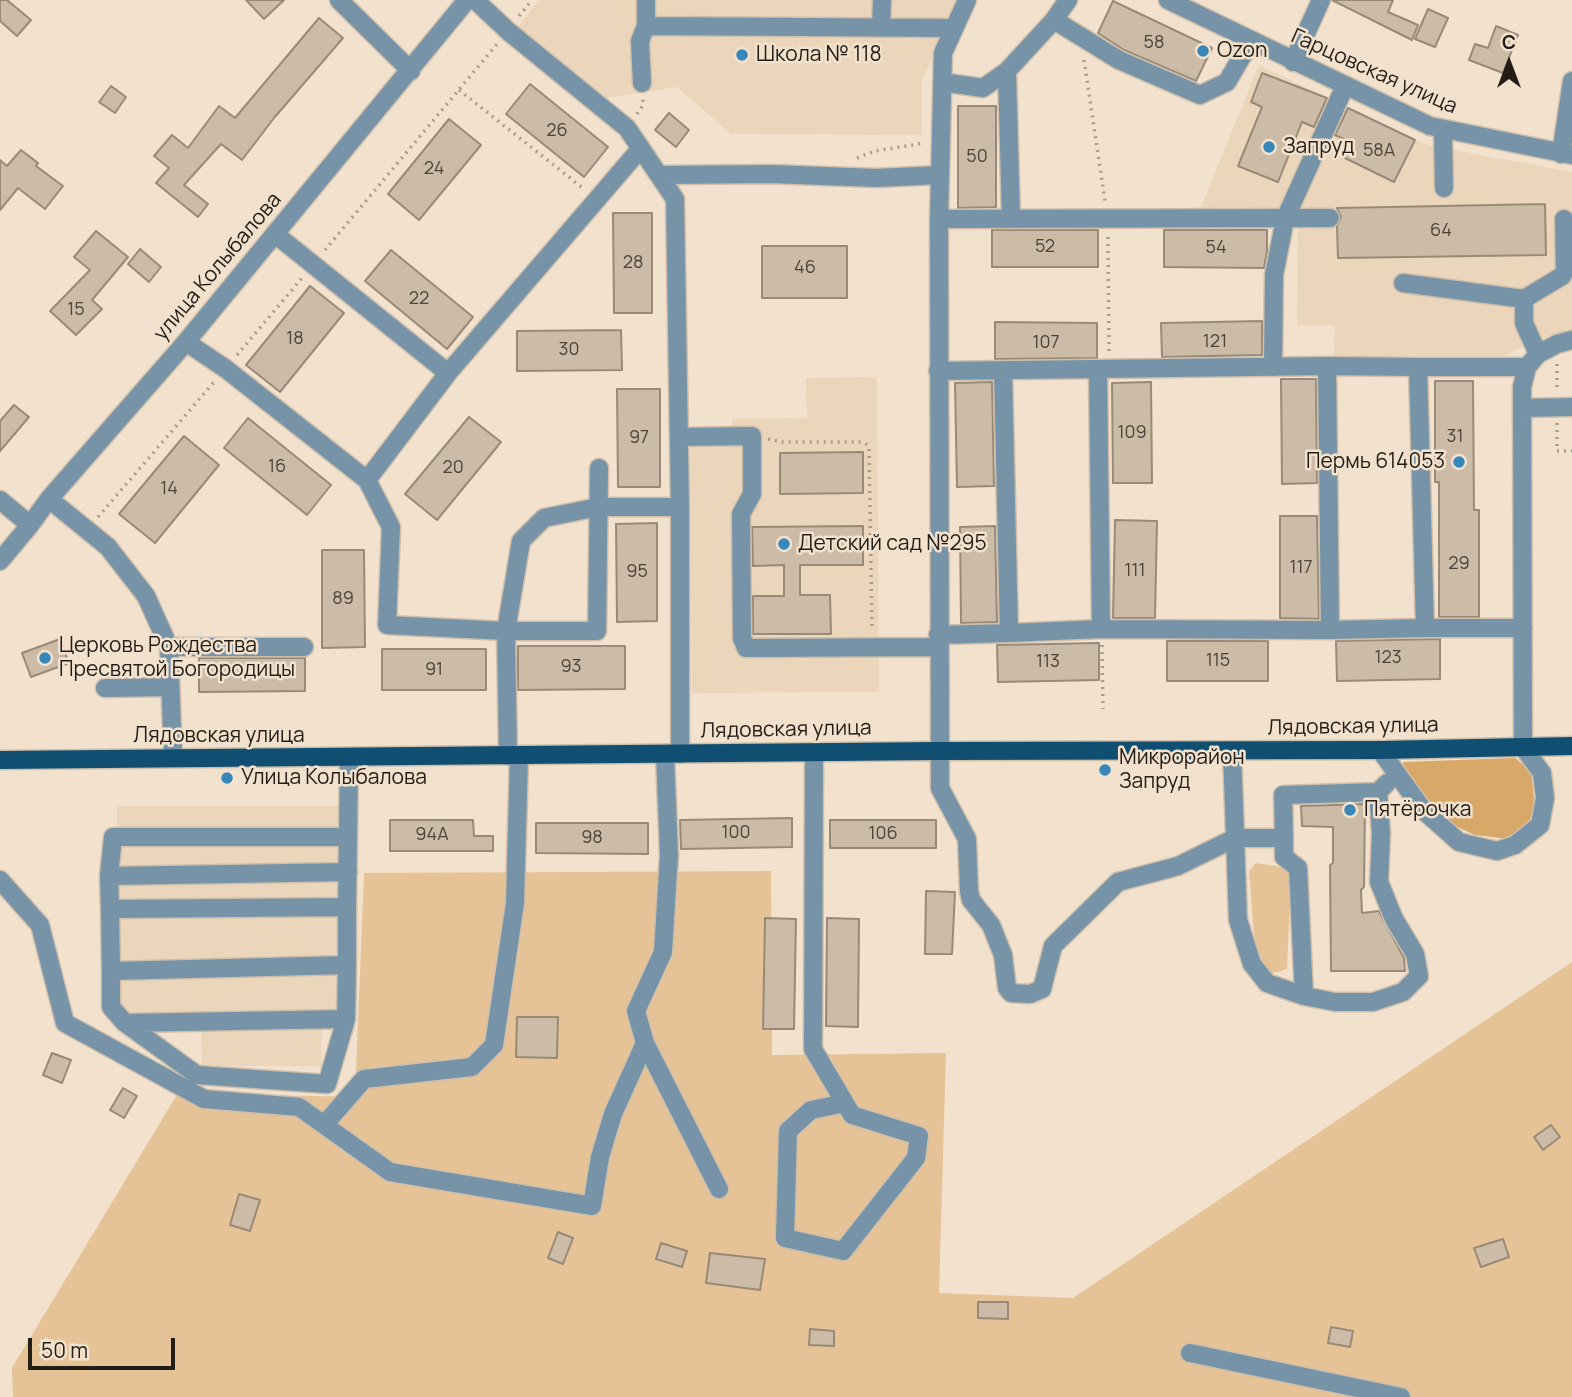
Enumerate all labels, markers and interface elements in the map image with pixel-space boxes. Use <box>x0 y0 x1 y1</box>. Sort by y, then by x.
street label: Гарцовская улица <box>1287 24 1461 120</box>
north arrow <box>1474 28 1544 98</box>
text: С <box>1502 29 1516 55</box>
house number: 58 <box>1144 32 1164 54</box>
place label: Ozon <box>1217 38 1267 64</box>
place label: Школа № 118 <box>756 42 882 68</box>
marker: Ozon <box>1195 43 1211 59</box>
marker: Школа № 118 <box>734 47 750 63</box>
house number: 26 <box>546 120 568 142</box>
place label: Запруд <box>1283 134 1354 160</box>
marker: Запруд <box>1261 139 1277 155</box>
house number: 58А <box>1363 140 1395 162</box>
house number: 50 <box>966 146 988 168</box>
house number: 24 <box>424 158 444 180</box>
street label: улица Колыбалова <box>149 188 287 346</box>
house number: 64 <box>1430 220 1452 242</box>
house number: 52 <box>1035 236 1055 258</box>
house number: 54 <box>1205 237 1227 259</box>
house number: 28 <box>623 252 643 274</box>
house number: 46 <box>794 257 816 279</box>
house number: 22 <box>409 288 429 310</box>
house number: 15 <box>67 299 85 321</box>
house number: 18 <box>286 328 304 350</box>
house number: 121 <box>1203 331 1227 353</box>
house number: 107 <box>1032 332 1060 354</box>
house number: 30 <box>559 339 579 361</box>
house number: 109 <box>1117 422 1147 444</box>
house number: 31 <box>1447 426 1463 448</box>
house number: 97 <box>629 427 649 449</box>
place label: Пермь 614053 <box>1306 449 1445 475</box>
marker: Пермь 614053 <box>1451 454 1467 470</box>
house number: 16 <box>268 456 286 478</box>
house number: 20 <box>442 457 464 479</box>
house number: 14 <box>160 478 178 500</box>
place label: Детский сад №295 <box>798 531 987 557</box>
marker: Детский сад №295 <box>776 536 792 552</box>
house number: 29 <box>1448 553 1470 575</box>
house number: 117 <box>1289 557 1313 579</box>
house number: 111 <box>1124 560 1146 582</box>
house number: 95 <box>626 561 648 583</box>
house number: 89 <box>332 588 354 610</box>
place label: Церковь Рождества Пресвятой Богородицы <box>59 633 295 683</box>
house number: 123 <box>1374 647 1402 669</box>
marker: Церковь Рождества Пресвятой Богородицы <box>37 650 53 666</box>
house number: 115 <box>1206 650 1230 672</box>
house number: 113 <box>1036 651 1060 673</box>
house number: 93 <box>560 656 582 678</box>
house number: 91 <box>425 659 443 681</box>
street label: Лядовская улица <box>1267 713 1439 741</box>
street label: Лядовская улица <box>700 716 872 744</box>
street label: Лядовская улица <box>133 723 305 749</box>
place label: Микрорайон Запруд <box>1119 745 1245 795</box>
marker: Микрорайон Запруд <box>1097 762 1113 778</box>
place label: Улица Колыбалова <box>241 765 427 791</box>
marker: Улица Колыбалова <box>219 770 235 786</box>
place label: Пятёрочка <box>1364 797 1471 823</box>
marker: Пятёрочка <box>1342 802 1358 818</box>
house number: 100 <box>722 822 750 844</box>
house number: 106 <box>868 823 898 845</box>
house number: 94А <box>415 824 449 846</box>
house number: 98 <box>581 827 603 849</box>
scale bar <box>32 1324 178 1368</box>
text: 50 m <box>41 1336 88 1364</box>

